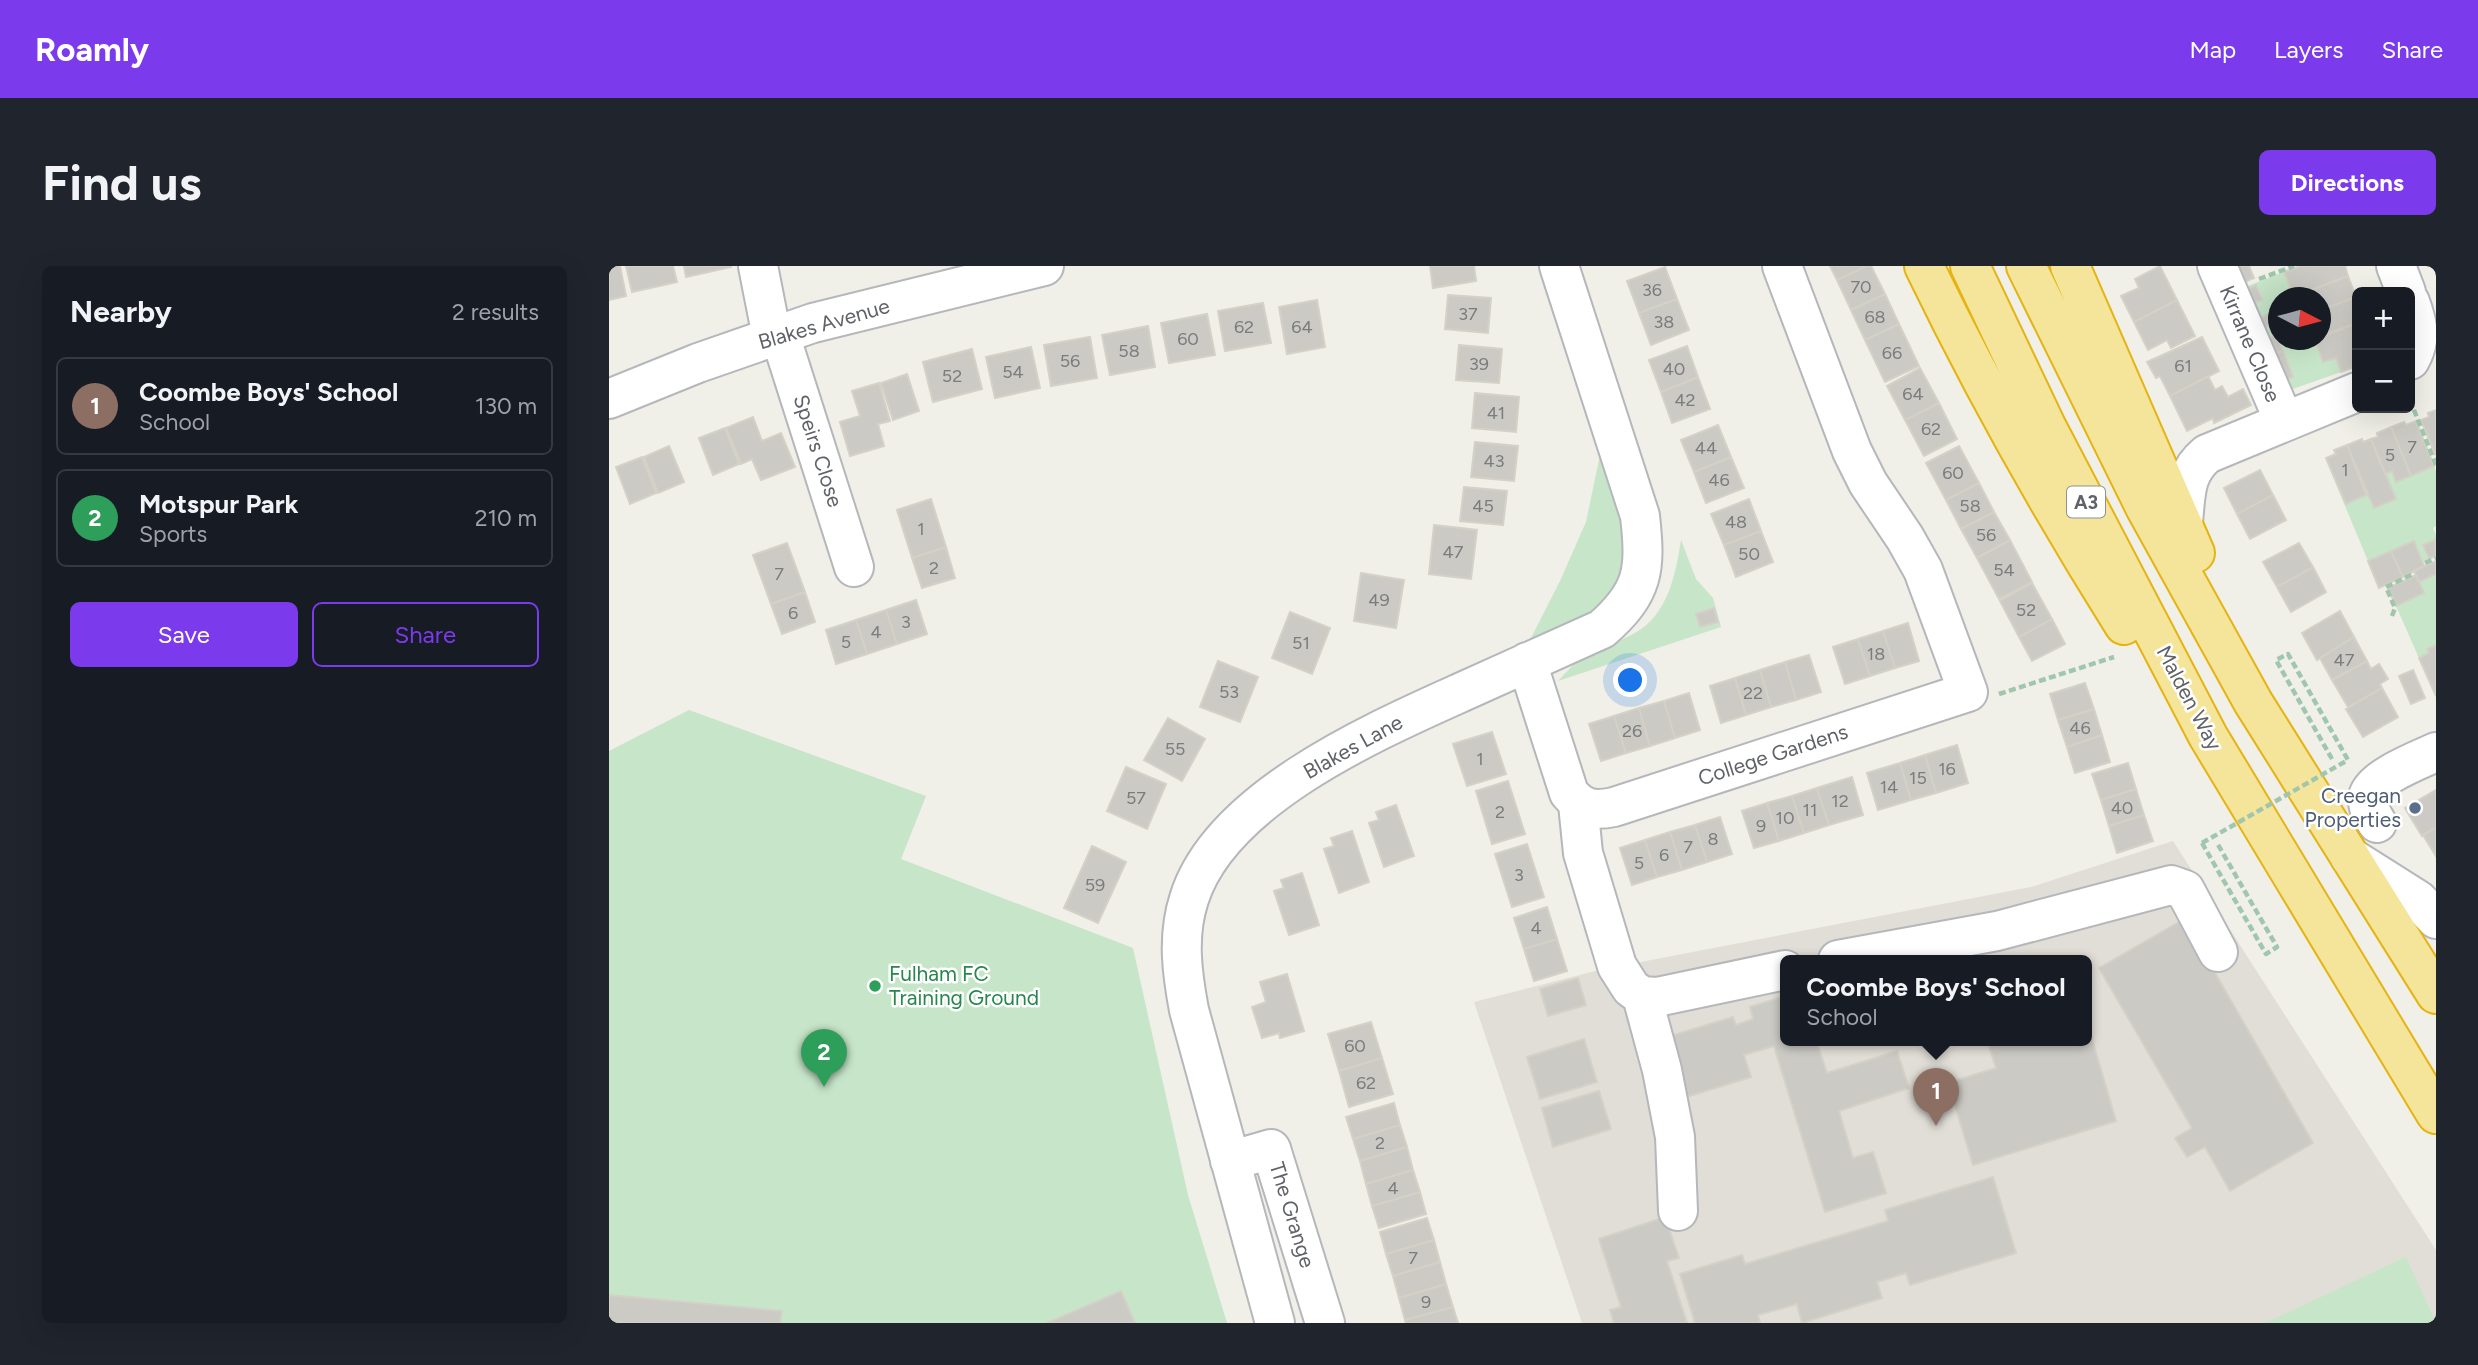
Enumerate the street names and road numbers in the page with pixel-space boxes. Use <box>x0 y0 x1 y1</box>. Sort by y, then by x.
street label: Kirrane Close <box>2215 282 2286 406</box>
street label: Blakes Avenue <box>755 293 892 354</box>
street label: Speirs Close <box>789 391 848 510</box>
road number: A3 <box>2067 486 2105 518</box>
street label: Malden Way <box>2151 641 2227 754</box>
street label: Blakes Lane <box>1299 709 1407 784</box>
street label: College Gardens <box>1695 719 1851 791</box>
street label: The Grange <box>1265 1159 1320 1271</box>

